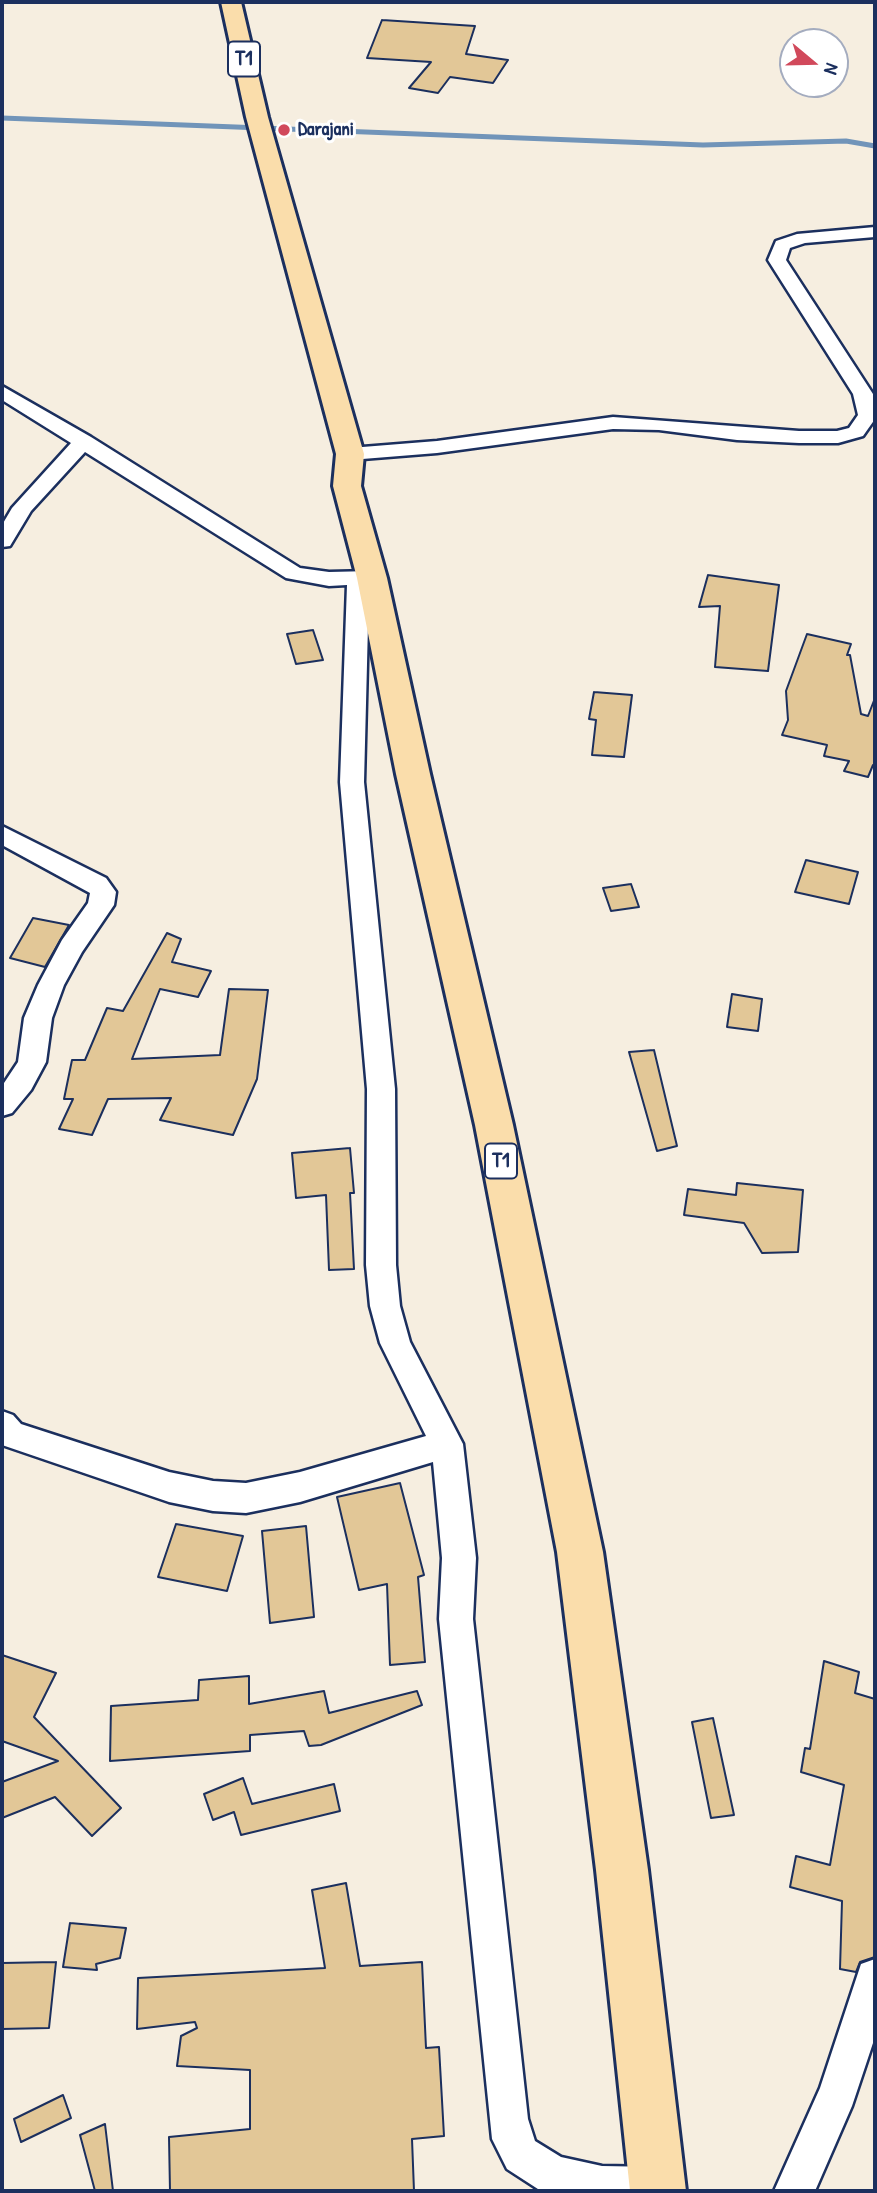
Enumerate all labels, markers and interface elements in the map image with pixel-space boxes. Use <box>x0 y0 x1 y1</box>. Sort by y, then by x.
north arrow <box>779 28 849 98</box>
road number: T1 <box>228 42 260 76</box>
text: N <box>818 60 846 78</box>
place label: Darajani <box>298 119 354 141</box>
marker: Darajani <box>276 122 292 138</box>
road number: T1 <box>485 1144 517 1178</box>

